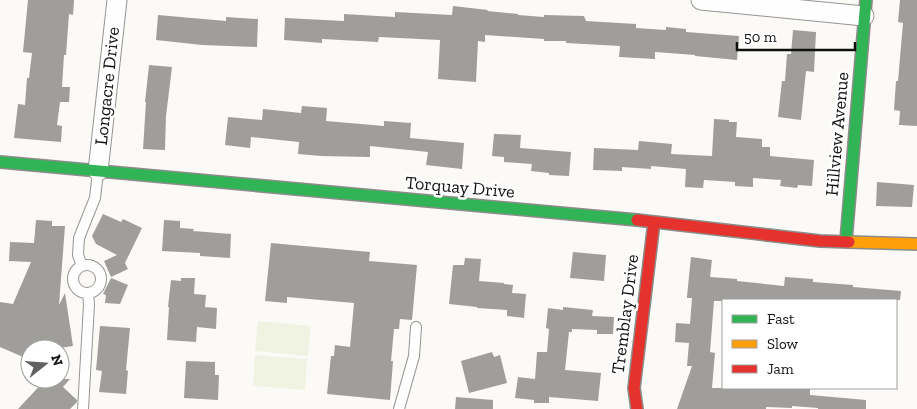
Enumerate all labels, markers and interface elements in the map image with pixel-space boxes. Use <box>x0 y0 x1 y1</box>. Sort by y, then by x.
scale bar <box>737 20 854 52</box>
street label: Longacre Drive <box>90 26 124 146</box>
text: 50 m <box>744 28 777 46</box>
street label: Hillview Avenue <box>821 71 853 197</box>
street label: Torquay Drive <box>404 171 516 203</box>
street label: Tremblay Drive <box>607 253 643 375</box>
legend <box>722 299 897 389</box>
text: Fast <box>767 310 795 328</box>
text: Slow <box>767 335 799 353</box>
north arrow <box>20 339 70 389</box>
text: N <box>47 353 67 368</box>
text: Jam <box>767 360 794 378</box>

